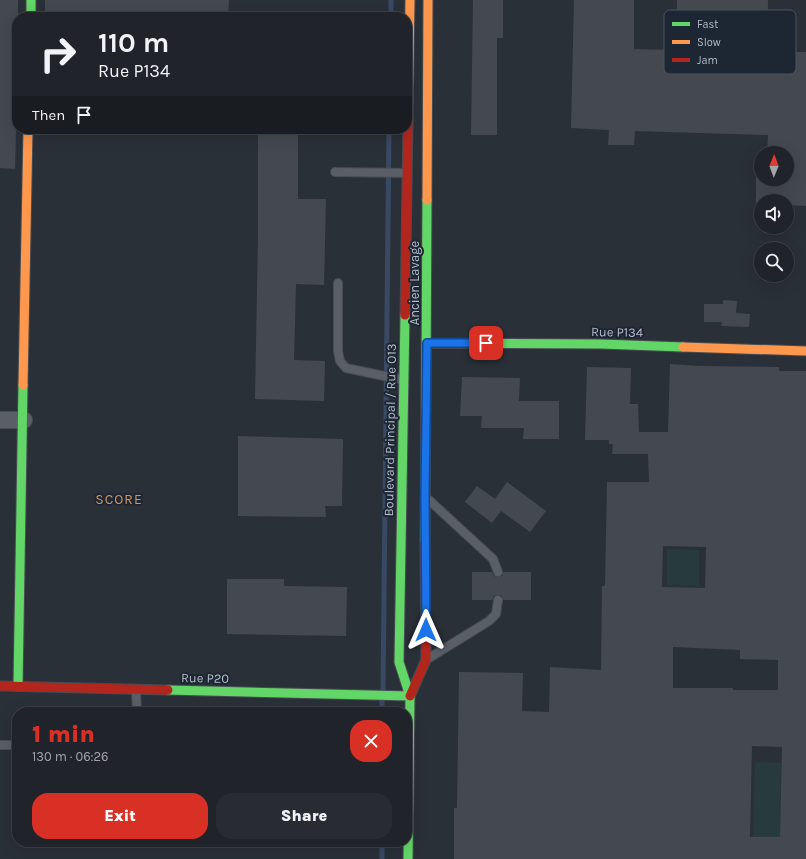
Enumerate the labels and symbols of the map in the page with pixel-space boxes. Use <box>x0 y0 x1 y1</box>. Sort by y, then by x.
legend <box>664 10 796 74</box>
text: Fast <box>697 18 718 31</box>
text: Slow <box>697 36 721 49</box>
text: Jam <box>697 54 718 67</box>
north arrow <box>754 146 794 186</box>
street label: Ancien Lavage <box>407 240 422 325</box>
street label: Rue P134 <box>591 324 643 340</box>
pin <box>469 326 503 360</box>
street label: Boulevard Principal / Rue O13 <box>381 343 399 517</box>
district label: SCORE <box>95 491 143 508</box>
position arrow <box>405 609 447 651</box>
street label: Rue P20 <box>181 670 229 686</box>

